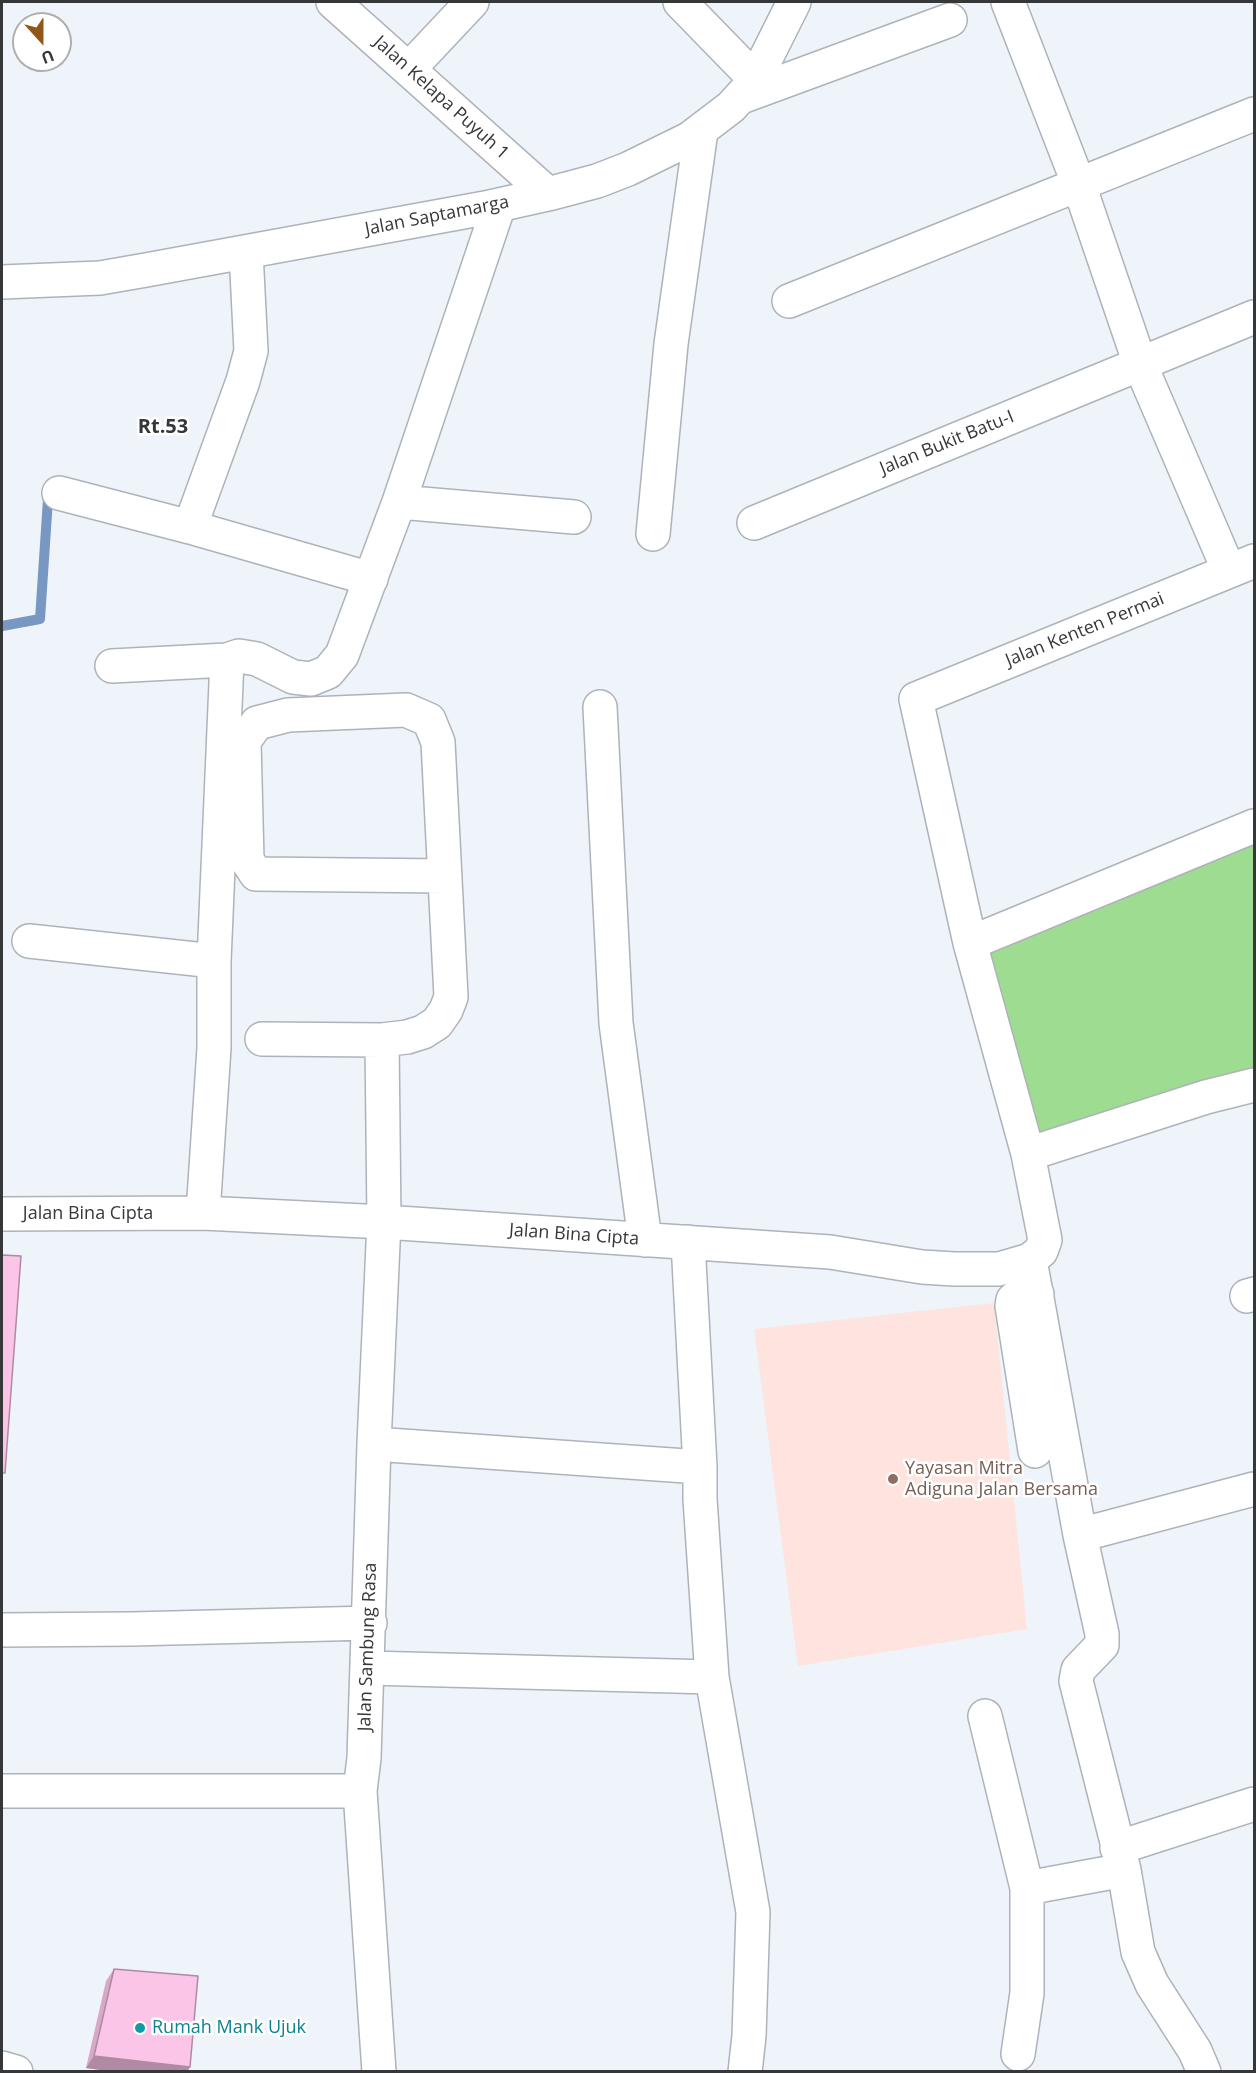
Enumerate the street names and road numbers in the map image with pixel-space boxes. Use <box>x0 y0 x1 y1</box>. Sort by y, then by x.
street label: Jalan Kelapa Puyuh 1 <box>369 32 513 164</box>
street label: Jalan Saptamarga <box>363 191 511 241</box>
street label: Jalan Bukit Batu-I <box>877 406 1017 480</box>
street label: Jalan Kenten Permai <box>1003 588 1167 672</box>
street label: Jalan Bina Cipta <box>23 1203 153 1225</box>
street label: Jalan Bina Cipta <box>508 1220 640 1250</box>
street label: Jalan Sambung Rasa <box>354 1562 382 1732</box>

